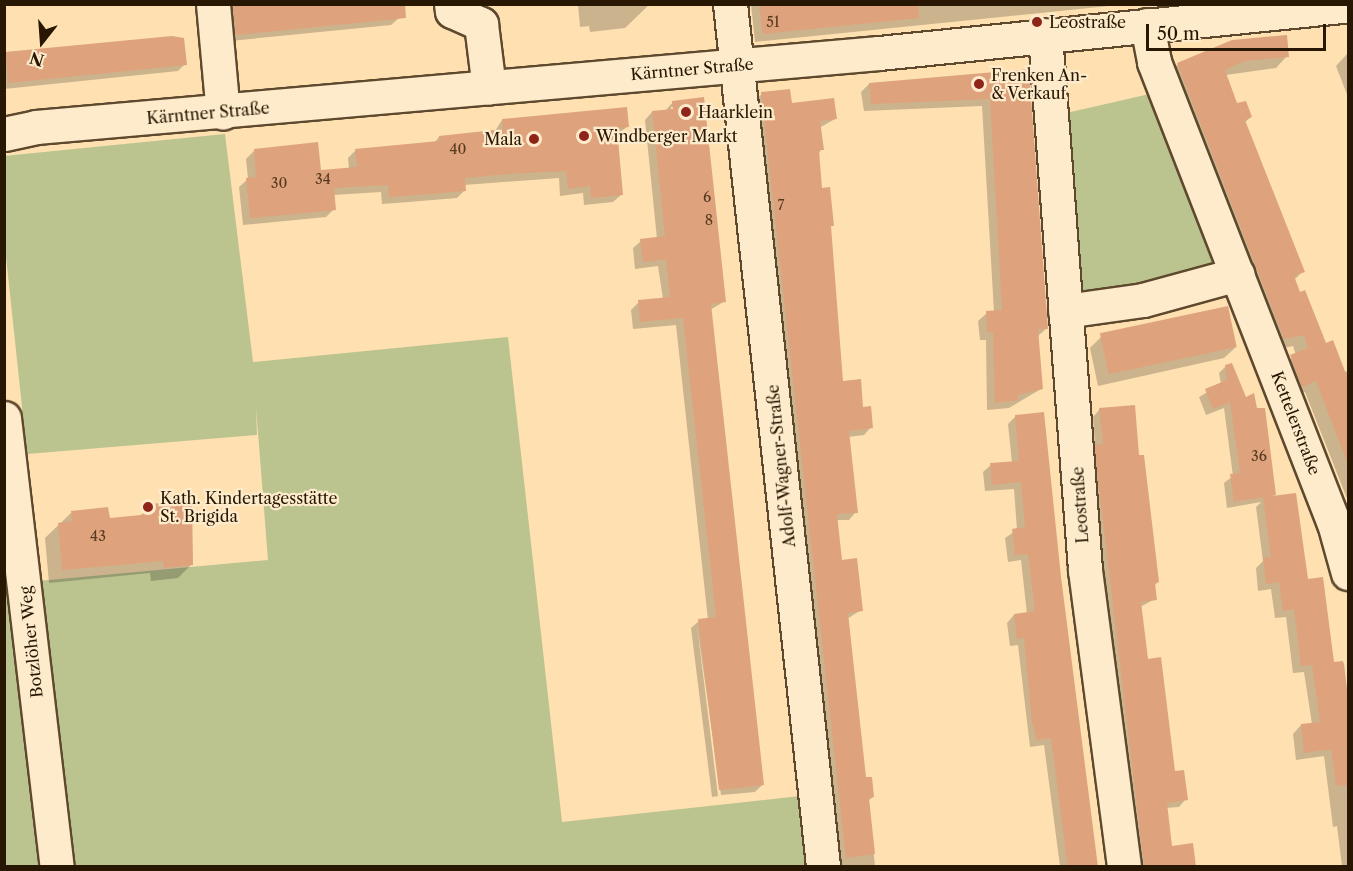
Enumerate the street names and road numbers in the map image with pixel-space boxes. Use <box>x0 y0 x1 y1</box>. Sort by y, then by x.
street label: Kärntner Straße <box>630 54 754 84</box>
street label: Kärntner Straße <box>146 98 270 128</box>
street label: Kettelerstraße <box>1267 368 1325 478</box>
street label: Adolf-Wagner-Straße <box>763 384 799 548</box>
street label: Leostraße <box>1068 466 1092 544</box>
street label: Botzlöher Weg <box>16 585 46 699</box>

